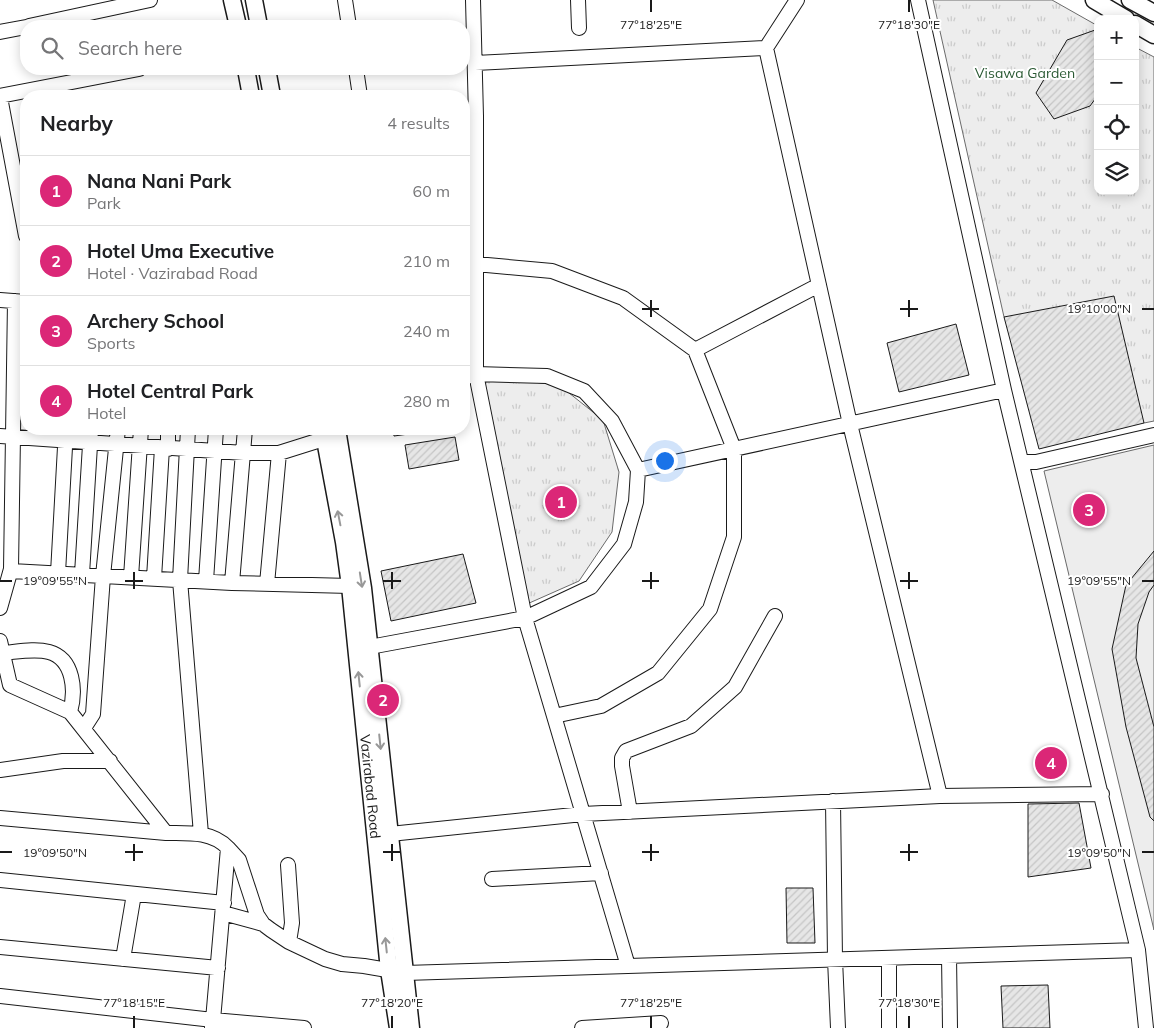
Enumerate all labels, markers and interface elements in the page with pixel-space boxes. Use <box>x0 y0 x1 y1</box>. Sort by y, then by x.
map controls <box>1094 15 1139 195</box>
button: + <box>1094 15 1139 60</box>
text: 77°18'25"E <box>620 17 682 32</box>
text: 77°18'30"E <box>878 17 940 32</box>
search box <box>20 20 470 75</box>
icon: search <box>38 34 66 62</box>
text: Search here <box>78 36 182 60</box>
button: − <box>1094 60 1139 105</box>
park label: Visawa Garden <box>975 64 1075 82</box>
button: locate <box>1094 105 1139 150</box>
text: Nearby <box>40 110 113 136</box>
text: 4 results <box>387 113 450 133</box>
button: layers <box>1094 150 1139 195</box>
text: Nana Nani Park <box>87 169 231 193</box>
text: 1 <box>51 181 61 201</box>
text: 60 m <box>413 181 450 201</box>
text: Park <box>87 193 121 213</box>
text: Hotel Uma Executive <box>87 239 274 263</box>
text: 2 <box>51 251 61 271</box>
text: 210 m <box>403 251 450 271</box>
text: Hotel · Vazirabad Road <box>87 263 258 283</box>
text: 19°10'00"N <box>1067 301 1131 316</box>
text: Archery School <box>87 309 224 333</box>
text: 3 <box>51 321 61 341</box>
text: 240 m <box>403 321 450 341</box>
text: Sports <box>87 333 135 353</box>
text: Hotel Central Park <box>87 379 253 403</box>
text: 4 <box>51 391 61 411</box>
text: 280 m <box>403 391 450 411</box>
text: Hotel <box>87 403 126 423</box>
your location <box>652 448 678 474</box>
pin: 1 <box>545 483 577 521</box>
pin: 3 <box>1073 491 1105 529</box>
one-way arrow <box>334 510 343 526</box>
one-way arrow <box>357 572 367 588</box>
text: 19°09'55"N <box>23 573 87 588</box>
text: 19°09'55"N <box>1067 573 1131 588</box>
one-way arrow <box>354 671 364 687</box>
pin: 2 <box>367 681 399 719</box>
street label: Vazirabad Road <box>356 734 385 840</box>
one-way arrow <box>375 734 385 750</box>
pin: 4 <box>1035 744 1067 782</box>
text: 19°09'50"N <box>23 845 87 860</box>
text: 19°09'50"N <box>1067 845 1131 860</box>
one-way arrow <box>381 937 391 953</box>
text: 77°18'15"E <box>103 995 165 1010</box>
text: 77°18'20"E <box>361 995 423 1010</box>
text: 77°18'25"E <box>620 995 682 1010</box>
text: 77°18'30"E <box>878 995 940 1010</box>

